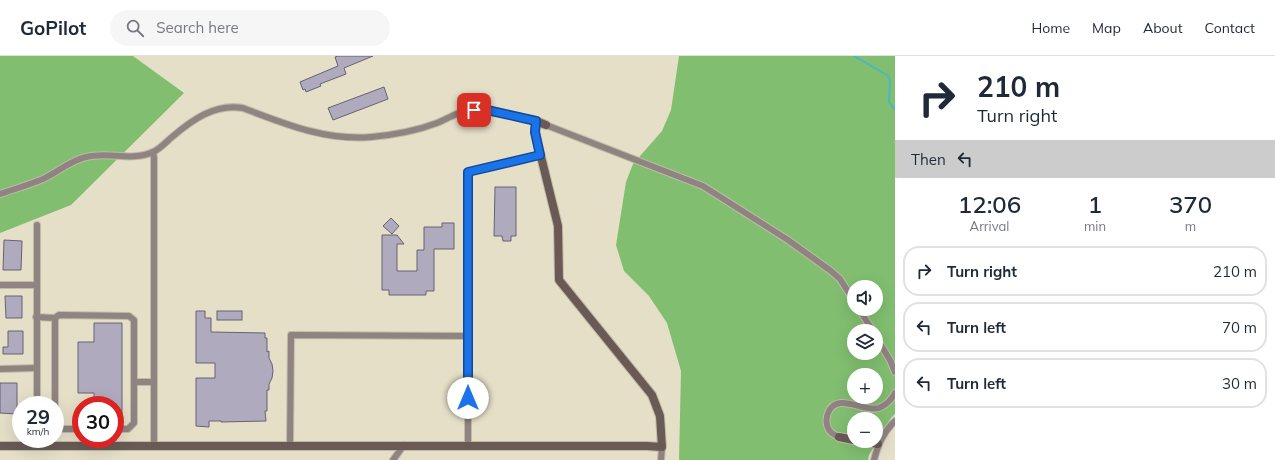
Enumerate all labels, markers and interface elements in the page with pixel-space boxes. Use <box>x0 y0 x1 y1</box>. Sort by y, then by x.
search box <box>110 10 390 46</box>
text: GoPilot <box>20 16 86 40</box>
icon: search <box>124 17 146 39</box>
text: Search here <box>156 18 239 37</box>
text: Home <box>1031 19 1070 37</box>
text: Map <box>1092 19 1121 37</box>
text: About <box>1143 19 1183 37</box>
text: Contact <box>1205 19 1255 37</box>
text: 210 m <box>977 69 1060 104</box>
icon: right <box>911 72 963 124</box>
pin <box>457 93 491 127</box>
icon: arrive <box>463 99 485 121</box>
text: Turn right <box>977 104 1057 127</box>
icon: left <box>954 148 976 170</box>
text: Then <box>911 150 946 169</box>
text: 12:06 <box>958 189 1021 219</box>
text: 1 <box>1088 189 1102 219</box>
text: 370 <box>1169 189 1212 219</box>
text: Arrival <box>970 218 1009 234</box>
text: min <box>1084 218 1106 234</box>
text: m <box>1185 218 1196 234</box>
icon: right <box>913 260 935 282</box>
text: Turn right <box>947 262 1017 281</box>
text: 210 m <box>1213 262 1257 281</box>
map controls <box>847 280 883 448</box>
button: sound <box>847 280 883 316</box>
icon: left <box>913 316 935 338</box>
text: Turn left <box>947 318 1006 337</box>
text: 70 m <box>1222 318 1257 337</box>
button: layers <box>847 324 883 360</box>
button: + <box>847 368 883 404</box>
icon: left <box>913 372 935 394</box>
text: Turn left <box>947 374 1006 393</box>
text: 30 m <box>1222 374 1257 393</box>
position arrow <box>447 377 489 419</box>
speed limit sign: 30 <box>72 396 124 448</box>
text: 29 <box>26 404 50 429</box>
button: − <box>847 412 883 448</box>
text: km/h <box>27 425 49 438</box>

